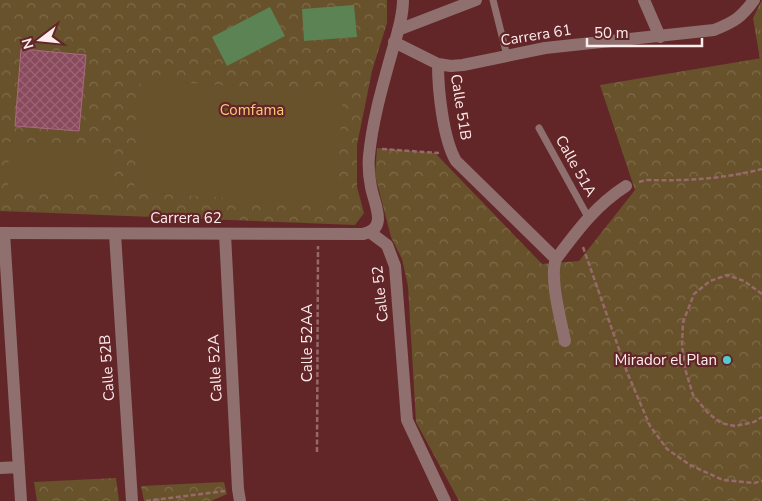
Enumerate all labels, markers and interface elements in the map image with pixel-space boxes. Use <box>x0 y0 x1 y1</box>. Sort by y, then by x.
north arrow <box>15 15 65 65</box>
scale bar <box>587 15 702 47</box>
street label: Carrera 61 <box>499 20 573 50</box>
text: 50 m <box>594 23 629 43</box>
text: N <box>17 36 39 51</box>
street label: Calle 51B <box>446 73 476 141</box>
park label: Comfama <box>220 100 284 120</box>
street label: Calle 51A <box>551 132 601 200</box>
street label: Carrera 62 <box>150 208 222 228</box>
street label: Calle 52 <box>367 265 393 323</box>
street label: Calle 52AA <box>297 304 317 382</box>
street label: Calle 52B <box>95 334 119 402</box>
street label: Calle 52A <box>203 334 227 402</box>
place label: Mirador el Plan <box>614 350 717 370</box>
marker: Mirador el Plan <box>721 354 733 366</box>

